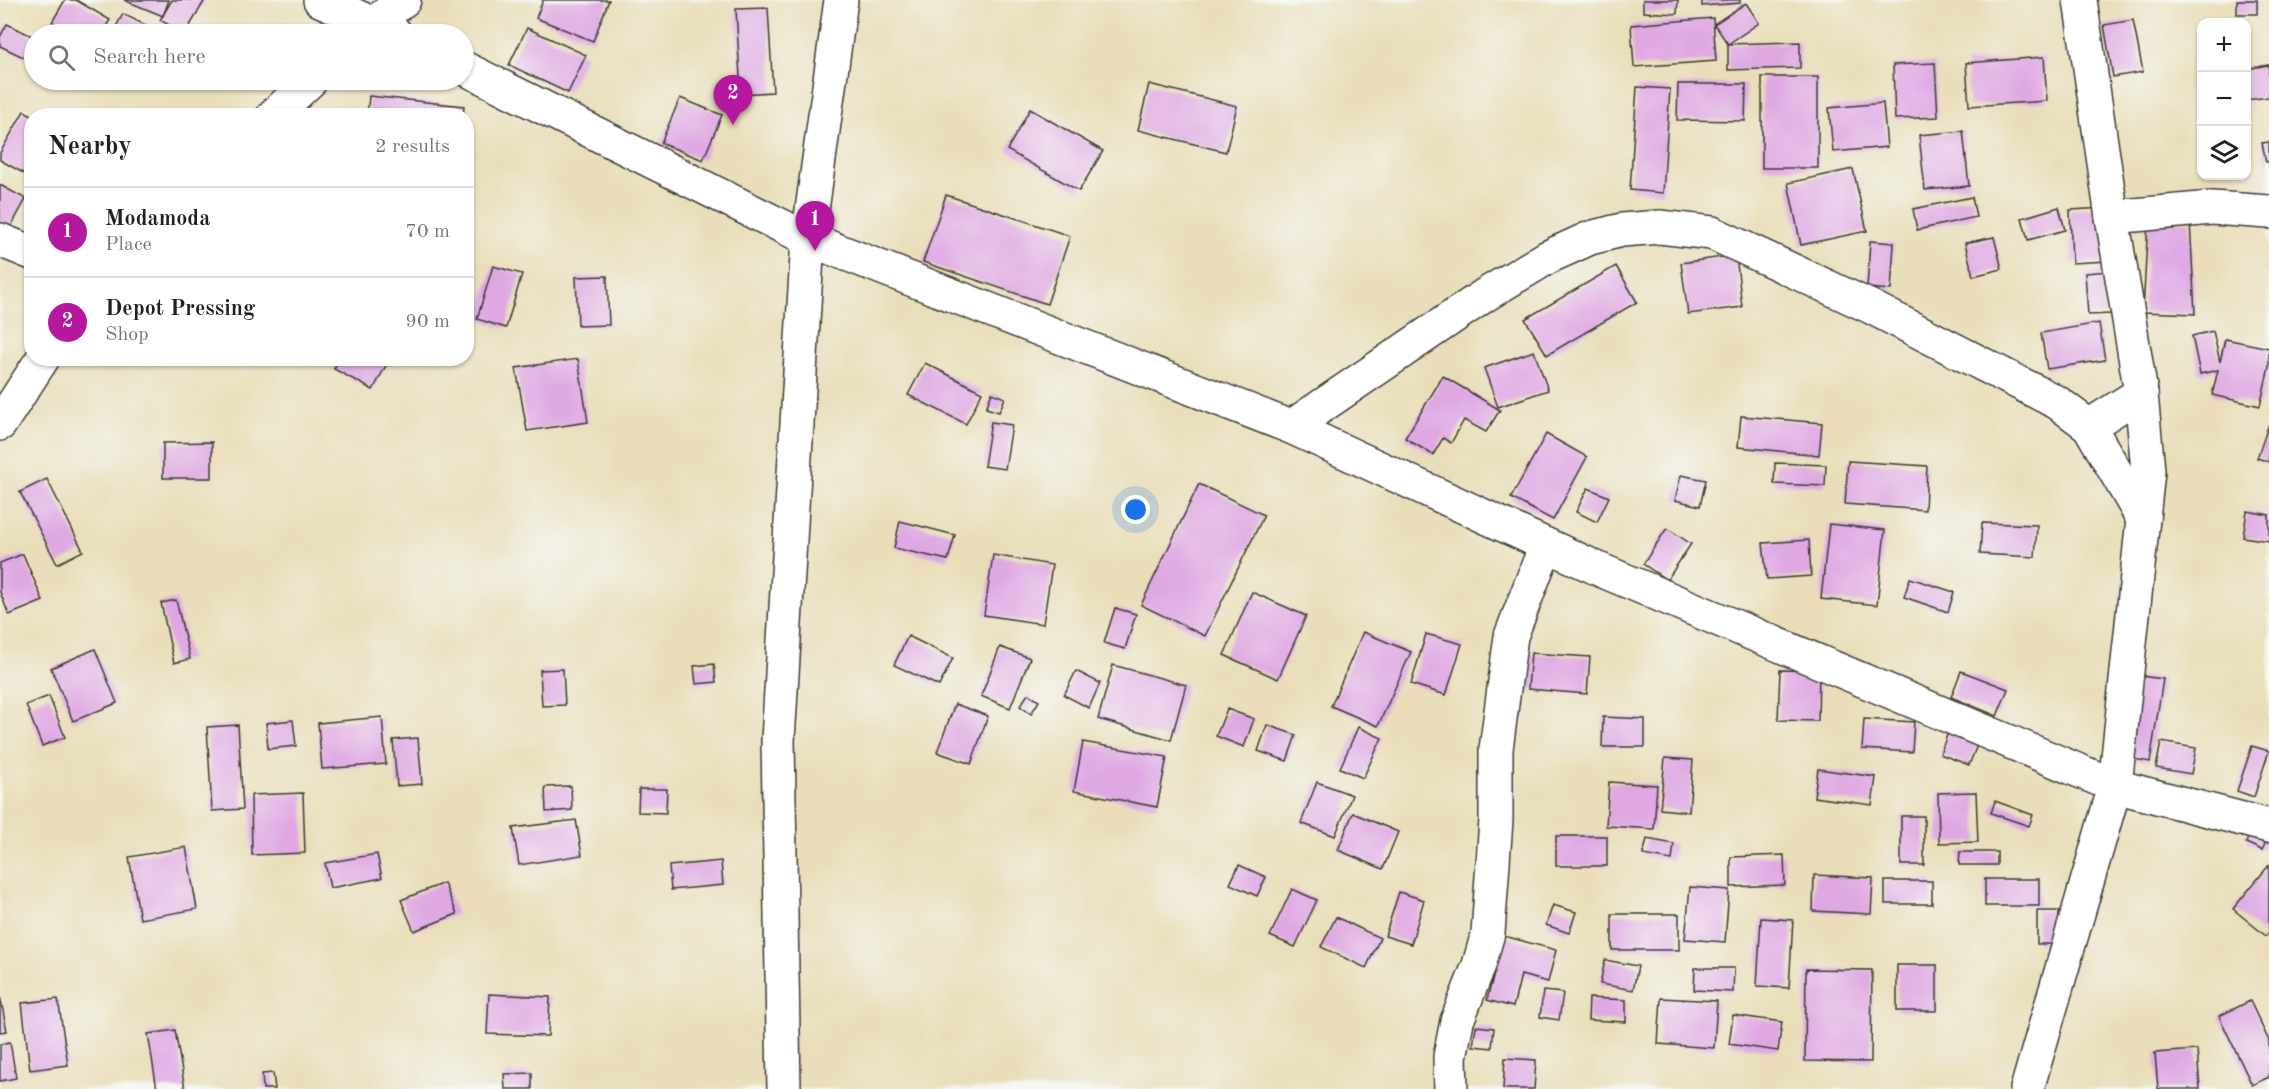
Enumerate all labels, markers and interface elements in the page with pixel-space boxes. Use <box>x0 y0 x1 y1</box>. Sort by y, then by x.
map controls <box>2197 18 2251 180</box>
button: + <box>2197 18 2251 72</box>
search box <box>24 24 474 90</box>
icon: search <box>45 41 78 74</box>
text: Search here <box>93 46 206 68</box>
button: − <box>2197 72 2251 126</box>
pin: 2 <box>714 76 752 125</box>
button: layers <box>2197 126 2251 180</box>
text: Nearby <box>48 134 132 160</box>
text: 2 results <box>375 137 450 157</box>
pin: 1 <box>796 202 834 251</box>
text: Modamoda <box>105 208 210 230</box>
text: 1 <box>62 222 73 242</box>
text: 70 m <box>405 222 450 242</box>
text: Place <box>105 235 152 255</box>
text: Depot Pressing <box>105 298 255 320</box>
text: 2 <box>62 312 73 332</box>
text: 90 m <box>405 312 450 332</box>
text: Shop <box>105 325 149 345</box>
your location <box>1121 495 1150 524</box>

